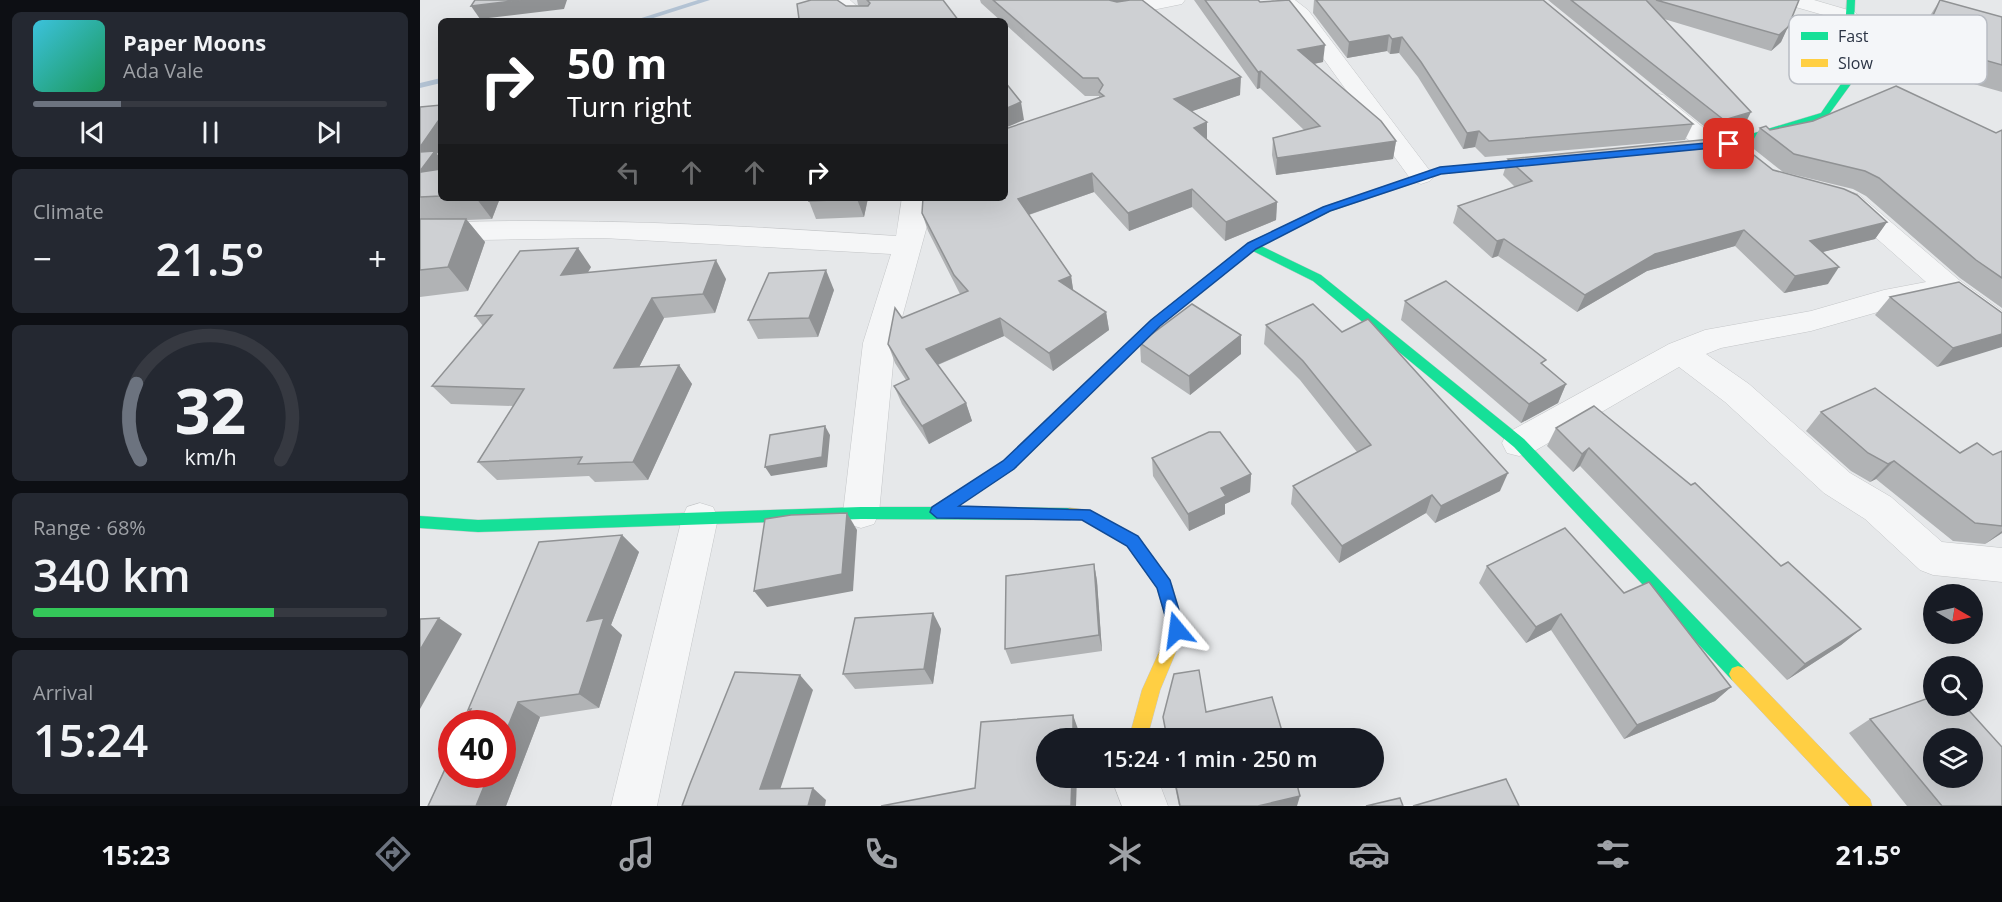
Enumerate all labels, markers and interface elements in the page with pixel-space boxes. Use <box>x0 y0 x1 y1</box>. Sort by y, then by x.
legend <box>1789 15 1987 84</box>
text: Fast <box>1838 25 1869 47</box>
text: Paper Moons <box>123 27 266 57</box>
text: 50 m <box>567 34 667 91</box>
icon: right <box>468 42 546 120</box>
text: Slow <box>1838 52 1873 74</box>
text: Ada Vale <box>123 57 204 84</box>
text: Turn right <box>567 88 692 125</box>
icon: previous <box>76 116 109 149</box>
icon: pause <box>194 116 227 149</box>
icon: next <box>312 116 345 149</box>
pin <box>1703 118 1754 169</box>
icon: arrive <box>1712 127 1745 160</box>
icon: left <box>612 156 645 189</box>
icon: ahead <box>675 156 708 189</box>
icon: ahead <box>738 156 771 189</box>
icon: right <box>801 156 834 189</box>
text: Climate <box>33 198 104 225</box>
text: 21.5° <box>156 228 264 289</box>
text: − <box>33 236 52 281</box>
text: + <box>368 236 387 281</box>
text: 32 <box>174 367 246 452</box>
text: km/h <box>184 442 236 471</box>
text: Range · 68% <box>33 514 146 541</box>
text: 340 km <box>33 544 191 605</box>
north arrow <box>1923 584 1983 644</box>
map controls <box>1923 584 1983 788</box>
position arrow <box>1145 598 1209 662</box>
button: search <box>1923 656 1983 716</box>
text: Arrival <box>33 679 93 706</box>
text: 15:24 <box>33 709 148 770</box>
speed limit sign: 40 <box>438 710 516 788</box>
button: layers <box>1923 728 1983 788</box>
text: 15:24 · 1 min · 250 m <box>1102 743 1318 773</box>
icon: directions <box>372 833 414 875</box>
icon: music <box>616 833 658 875</box>
icon: phone <box>860 833 902 875</box>
icon: climate <box>1104 833 1146 875</box>
icon: car <box>1348 833 1390 875</box>
icon: filters <box>1592 833 1634 875</box>
text: 15:23 <box>101 836 170 873</box>
text: 21.5° <box>1835 836 1901 873</box>

